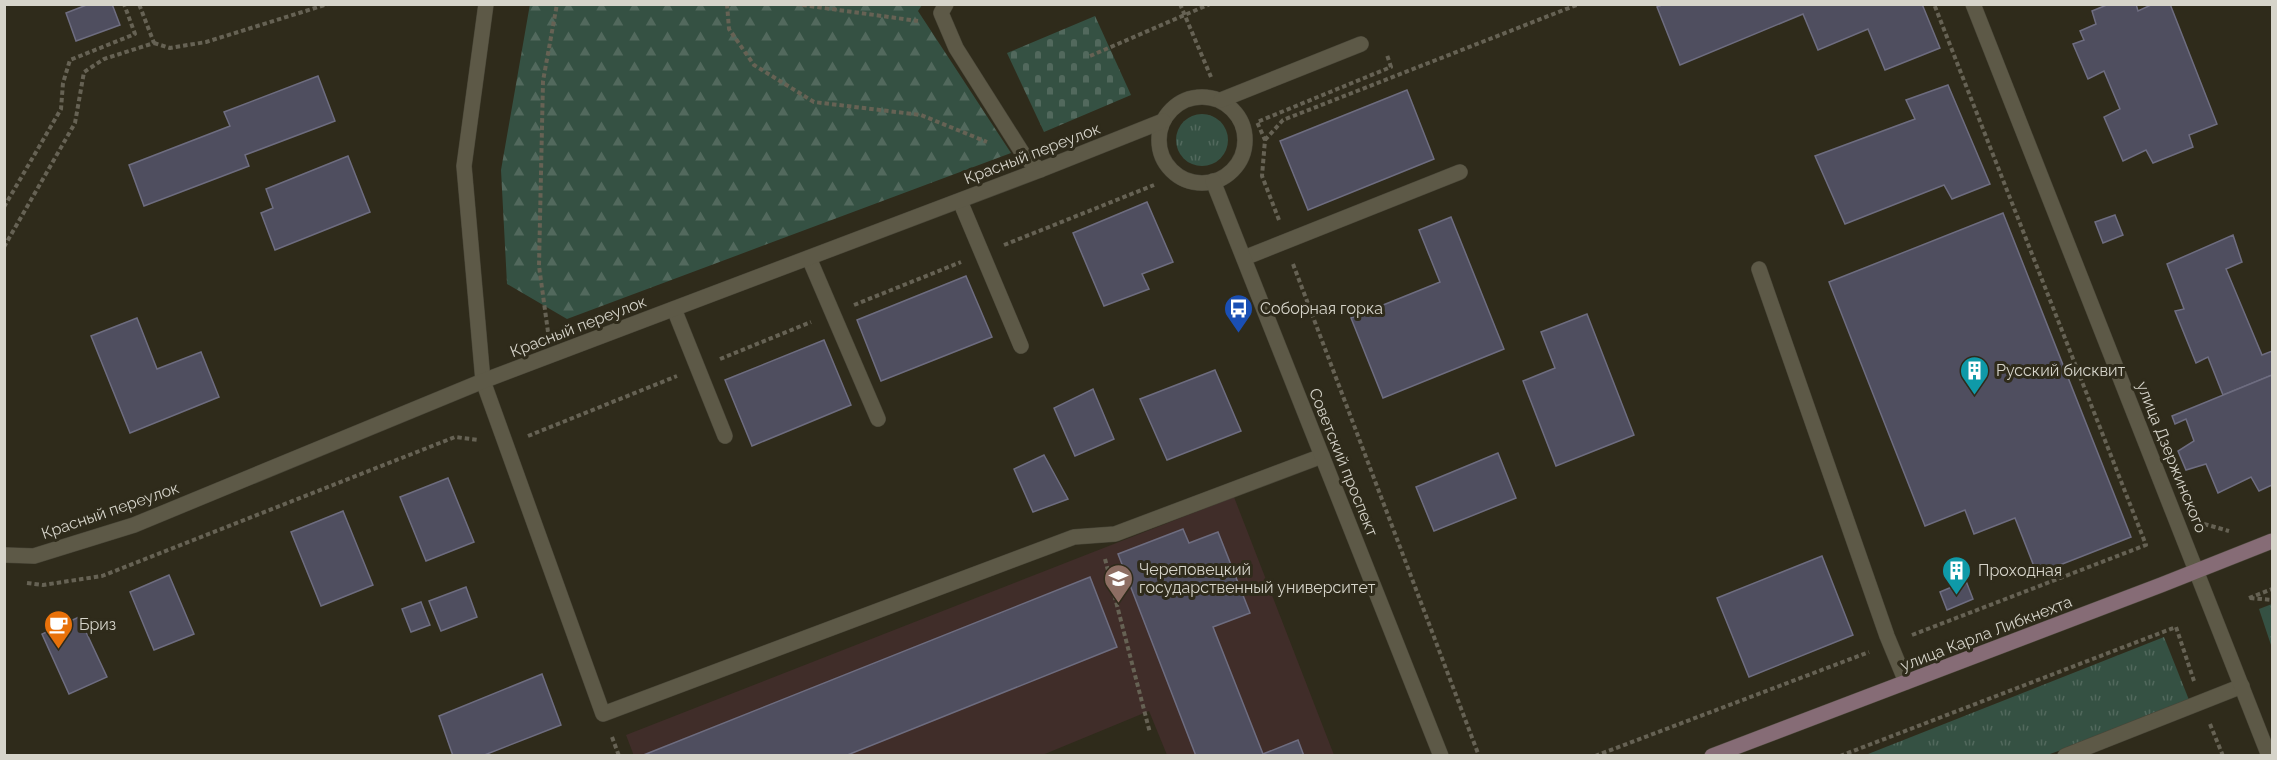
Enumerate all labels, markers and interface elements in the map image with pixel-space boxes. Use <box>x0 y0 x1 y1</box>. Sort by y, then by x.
street label: Красный переулок <box>961 119 1103 188</box>
street label: Красный переулок <box>507 292 649 361</box>
bus stop icon: Соборная горка <box>1223 292 1255 334</box>
place label: Соборная горка <box>1260 299 1383 318</box>
building icon: Русский бисквит <box>1959 354 1991 396</box>
place label: Русский бисквит <box>1996 361 2126 380</box>
street label: улица Дзержинского <box>2132 379 2211 536</box>
street label: Советский проспект <box>1305 385 1382 539</box>
street label: Красный переулок <box>39 478 182 543</box>
building icon: Проходная <box>1941 554 1973 596</box>
place label: Череповецкий государственный университет <box>1139 560 1376 597</box>
place label: Проходная <box>1978 561 2062 580</box>
school or university icon: Череповецкий государственный университет <box>1102 562 1134 604</box>
street label: улица Карла Либкнехта <box>1898 592 2075 675</box>
cafe icon: Бриз <box>42 608 74 650</box>
place label: Бриз <box>79 615 116 634</box>

